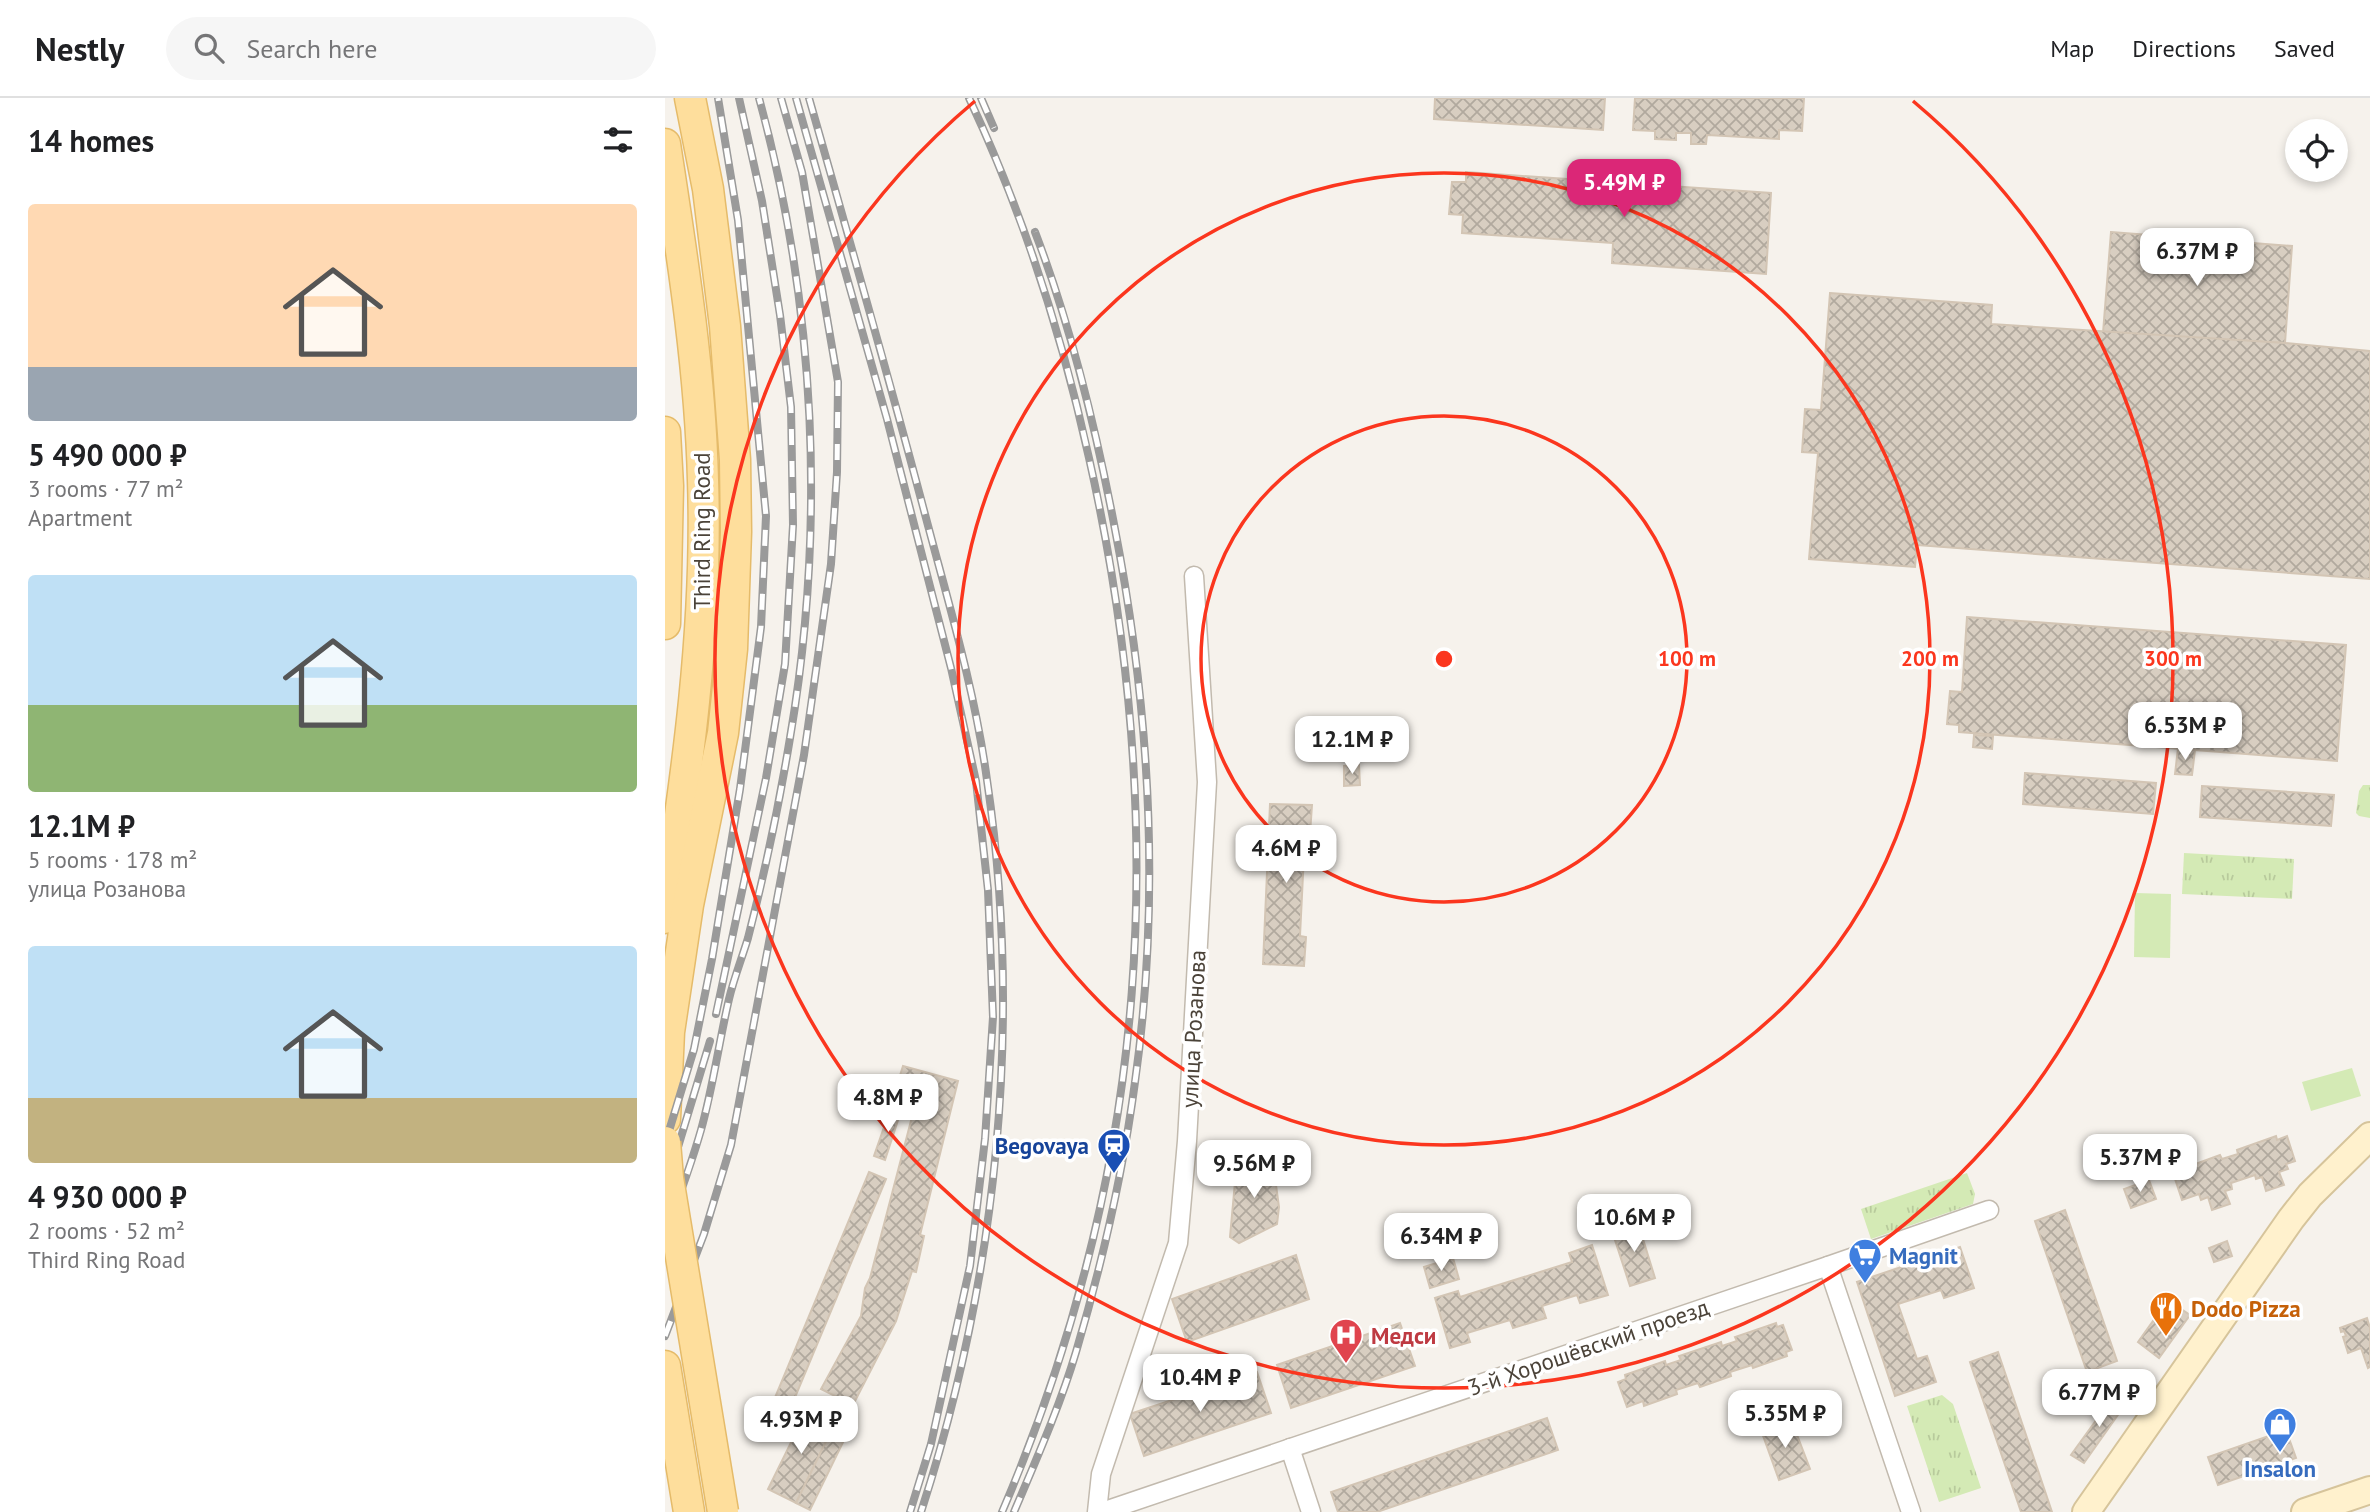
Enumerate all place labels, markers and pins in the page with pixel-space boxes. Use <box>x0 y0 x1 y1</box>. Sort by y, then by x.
pin: 5.49M ₽ <box>1559 159 1689 219</box>
pin: 6.37M ₽ <box>2132 228 2262 288</box>
centre of rings <box>1432 647 1456 671</box>
pin: 6.53M ₽ <box>2120 702 2250 762</box>
pin: 12.1M ₽ <box>1287 716 1417 776</box>
pin: 4.6M ₽ <box>1229 826 1343 885</box>
pin: 4.8M ₽ <box>831 1074 945 1134</box>
station icon: Begovaya <box>1095 1126 1133 1175</box>
place label: Begovaya <box>995 1131 1089 1160</box>
pin: 5.37M ₽ <box>2075 1134 2205 1194</box>
pin: 9.56M ₽ <box>1189 1140 1319 1200</box>
pin: 10.6M ₽ <box>1569 1194 1699 1254</box>
pin: 6.34M ₽ <box>1376 1214 1506 1273</box>
supermarket icon: Magnit <box>1846 1236 1884 1285</box>
place label: Magnit <box>1889 1241 1958 1270</box>
restaurant icon: Dodo Pizza <box>2147 1289 2185 1338</box>
place label: Dodo Pizza <box>2191 1294 2301 1323</box>
hospital icon: Медси <box>1327 1316 1365 1365</box>
place label: Медси <box>1371 1321 1436 1350</box>
pin: 10.4M ₽ <box>1135 1354 1265 1414</box>
pin: 6.77M ₽ <box>2034 1370 2164 1429</box>
pin: 5.35M ₽ <box>1720 1390 1850 1450</box>
pin: 4.93M ₽ <box>736 1396 866 1456</box>
shop icon: Insalon <box>2261 1405 2299 1454</box>
place label: Insalon <box>2244 1454 2316 1483</box>

